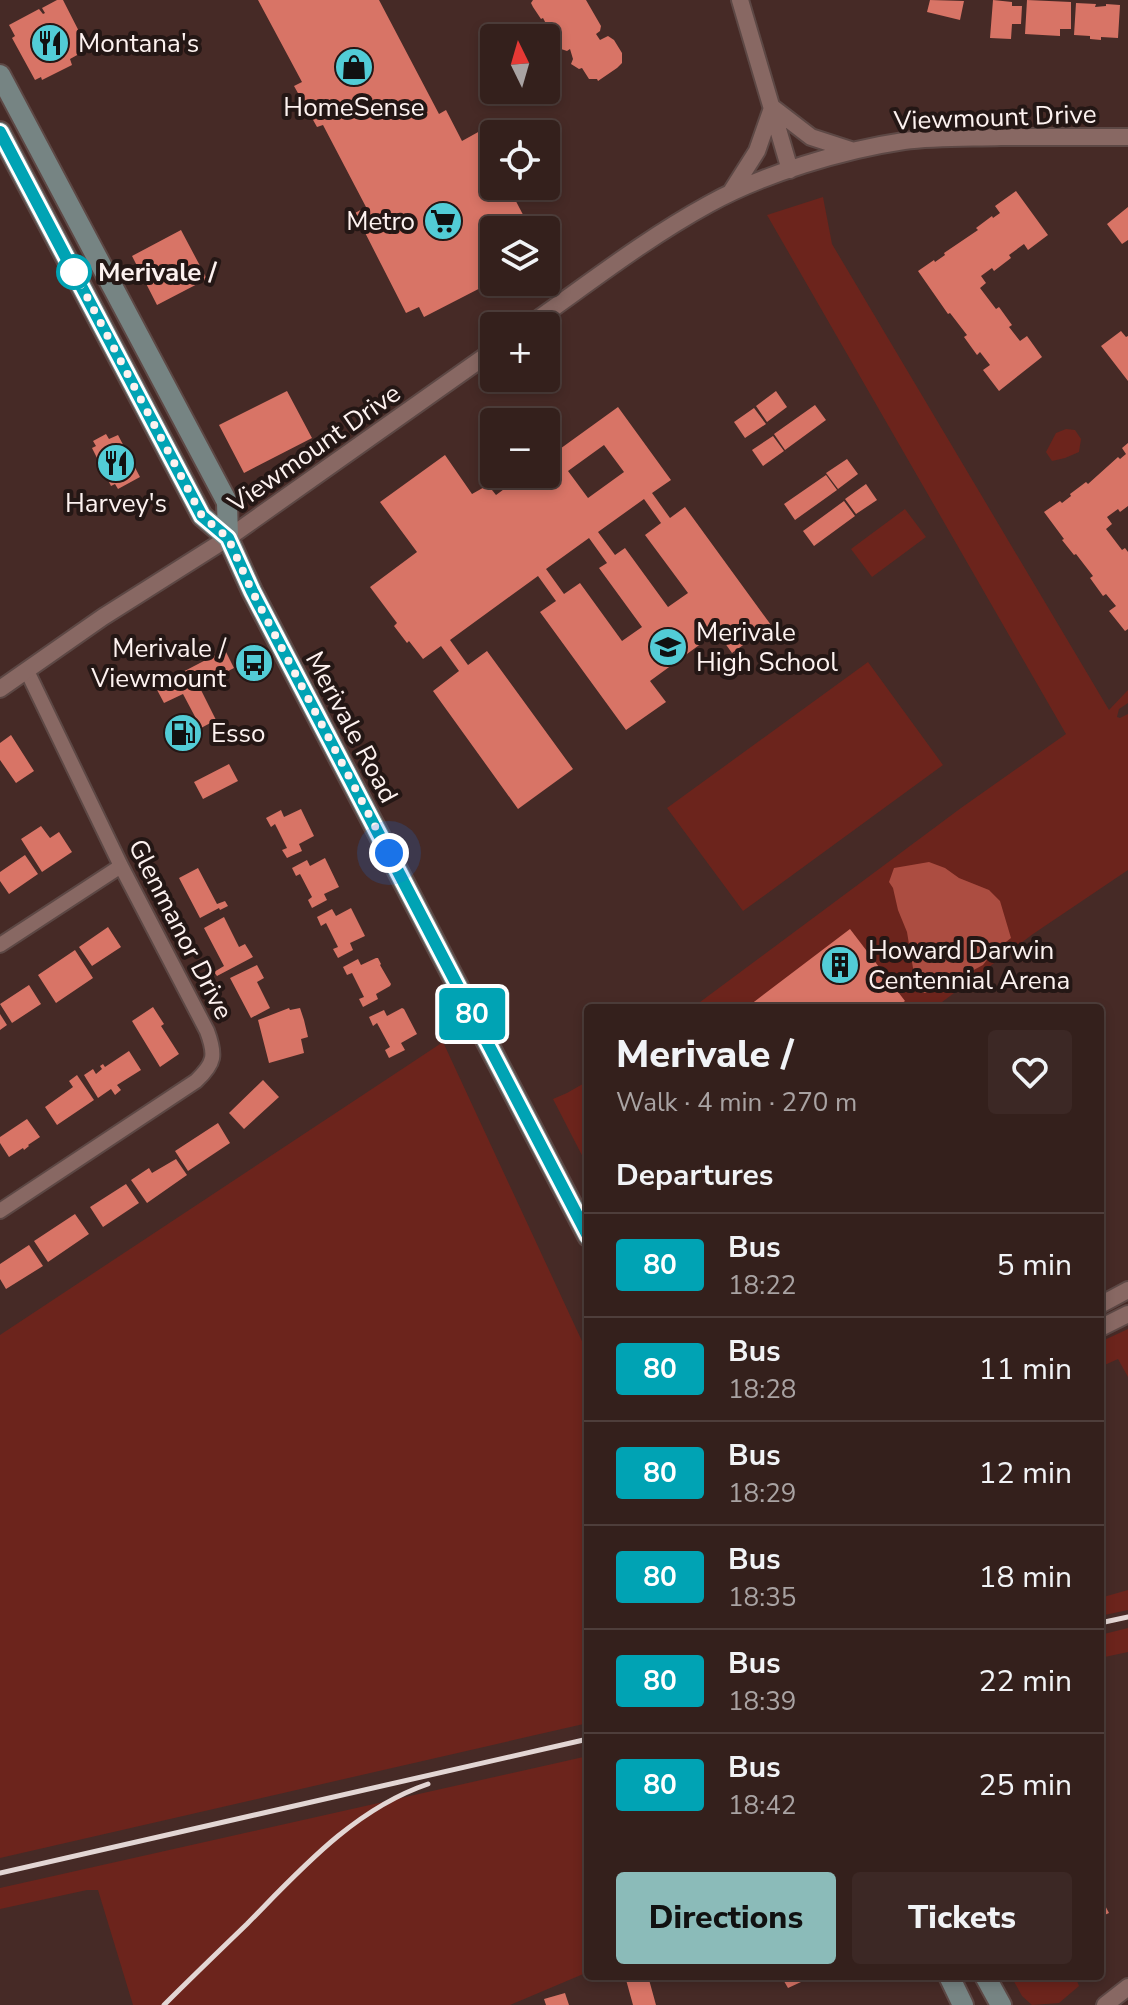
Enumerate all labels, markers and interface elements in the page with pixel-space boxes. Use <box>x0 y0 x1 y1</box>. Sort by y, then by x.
restaurant icon: Montana's <box>29 22 71 64</box>
north arrow <box>480 24 560 104</box>
map controls <box>480 24 560 488</box>
place label: Montana's <box>78 26 199 61</box>
shop icon: HomeSense <box>333 46 375 88</box>
place label: HomeSense <box>283 90 425 125</box>
street label: Viewmount Drive <box>892 96 1097 139</box>
button: locate <box>480 120 560 200</box>
supermarket icon: Metro <box>422 200 464 242</box>
place label: Metro <box>346 204 415 239</box>
button: layers <box>480 216 560 296</box>
marker: Merivale / <box>57 255 91 289</box>
place label: Merivale / <box>98 255 217 290</box>
button: + <box>480 312 560 392</box>
street label: Viewmount Drive <box>220 376 407 522</box>
button: − <box>480 408 560 488</box>
restaurant icon: Harvey's <box>95 442 137 484</box>
place label: Harvey's <box>65 486 167 521</box>
place label: Merivale High School <box>696 615 838 680</box>
school or university icon: Merivale High School <box>647 626 689 668</box>
place label: Merivale / Viewmount <box>90 631 227 696</box>
bus stop icon: Merivale / Viewmount <box>233 642 275 684</box>
street label: Merivale Road <box>297 645 406 809</box>
fuel station icon: Esso <box>162 712 204 754</box>
place label: Esso <box>211 716 265 751</box>
street label: Glenmanor Drive <box>120 833 241 1025</box>
your location <box>369 833 409 873</box>
place label: Howard Darwin Centennial Arena <box>868 933 1070 998</box>
building icon: Howard Darwin Centennial Arena <box>819 944 861 986</box>
line badge: 80 <box>436 988 508 1040</box>
text: 80 <box>455 995 489 1033</box>
text: Merivale / <box>616 1029 794 1080</box>
button: heart <box>988 1030 1072 1114</box>
text: Walk · 4 min · 270 m <box>616 1085 857 1120</box>
text: Departures <box>616 1155 773 1196</box>
text: Bus <box>728 1227 781 1268</box>
text: 5 min <box>997 1245 1072 1286</box>
text: 80 <box>643 1246 677 1284</box>
text: 18:22 <box>728 1268 796 1303</box>
text: Bus <box>728 1331 781 1372</box>
text: 11 min <box>979 1349 1072 1390</box>
text: 80 <box>643 1350 677 1388</box>
text: 18:28 <box>728 1372 796 1407</box>
text: Bus <box>728 1435 781 1476</box>
text: 12 min <box>979 1453 1072 1494</box>
text: 80 <box>643 1454 677 1492</box>
text: 18:29 <box>728 1476 796 1511</box>
text: Bus <box>728 1539 781 1580</box>
text: 18 min <box>979 1557 1072 1598</box>
text: 80 <box>643 1558 677 1596</box>
text: 18:35 <box>728 1580 796 1615</box>
text: Bus <box>728 1643 781 1684</box>
text: 22 min <box>979 1661 1072 1702</box>
text: 80 <box>643 1662 677 1700</box>
text: 18:39 <box>728 1684 796 1719</box>
text: Bus <box>728 1747 781 1788</box>
text: 25 min <box>979 1765 1072 1806</box>
text: 80 <box>643 1766 677 1804</box>
text: 18:42 <box>728 1788 796 1823</box>
button: Directions <box>616 1872 836 1964</box>
button: Tickets <box>852 1872 1072 1964</box>

